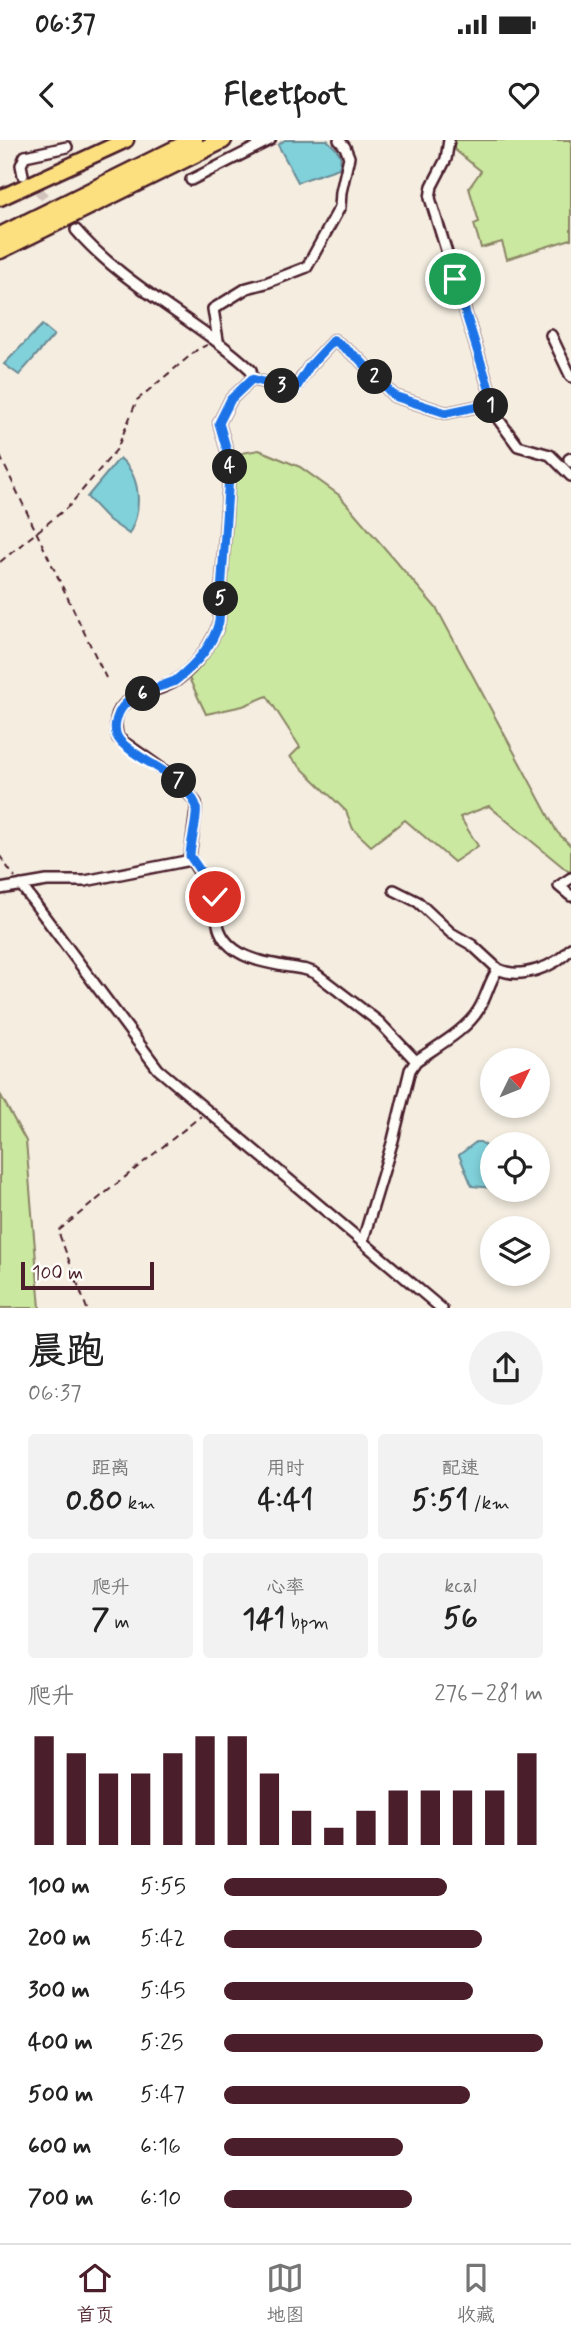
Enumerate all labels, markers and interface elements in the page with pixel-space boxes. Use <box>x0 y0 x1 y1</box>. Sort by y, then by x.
text: 06:37 <box>35 8 96 42</box>
text: Fleetfoot <box>223 74 348 116</box>
icon: back <box>28 76 66 114</box>
icon: heart <box>505 76 543 114</box>
pin <box>425 249 485 309</box>
icon: arrive <box>436 260 474 298</box>
pin: 2 <box>358 359 392 394</box>
text: 2 <box>370 364 379 389</box>
pin: 3 <box>264 369 300 404</box>
text: 3 <box>277 373 286 398</box>
pin: 1 <box>474 388 508 424</box>
text: 1 <box>486 393 495 418</box>
pin: 4 <box>212 450 247 484</box>
text: 4 <box>224 454 235 479</box>
pin: 5 <box>204 582 238 616</box>
text: 5 <box>215 586 226 611</box>
pin: 6 <box>125 676 160 712</box>
text: 6 <box>138 681 147 706</box>
pin: 7 <box>162 764 196 798</box>
text: 7 <box>173 768 184 793</box>
pin <box>185 867 245 927</box>
icon: check <box>196 878 234 916</box>
north arrow <box>480 1048 550 1118</box>
map controls <box>480 1048 550 1286</box>
button: locate <box>480 1132 550 1202</box>
button: layers <box>480 1216 550 1286</box>
scale bar <box>21 1260 154 1291</box>
text: 100 m <box>32 1261 83 1286</box>
text: 晨跑 <box>28 1328 104 1377</box>
button: share <box>469 1331 543 1405</box>
text: 06:37 <box>28 1379 82 1409</box>
text: 距离 <box>91 1456 130 1481</box>
text: 用时 <box>266 1456 305 1481</box>
text: 配速 <box>441 1456 480 1481</box>
text: 0.80 <box>66 1481 123 1520</box>
text: 4:41 <box>258 1481 313 1520</box>
text: 5:51 <box>411 1481 468 1520</box>
text: km <box>123 1491 155 1516</box>
text: /km <box>468 1491 510 1516</box>
text: kcal <box>445 1574 476 1599</box>
text: 爬升 <box>91 1575 130 1600</box>
text: 心率 <box>266 1575 305 1600</box>
text: 56 <box>443 1599 478 1638</box>
text: 7 <box>91 1600 109 1639</box>
text: 141 <box>242 1600 285 1639</box>
text: m <box>109 1610 130 1635</box>
text: bpm <box>285 1610 329 1635</box>
text: 276–281 m <box>434 1679 543 1709</box>
text: 爬升 <box>28 1682 74 1712</box>
text: 100 m <box>28 1872 90 1902</box>
text: 5:55 <box>140 1872 186 1902</box>
text: 200 m <box>28 1924 91 1954</box>
text: 5:42 <box>140 1924 185 1954</box>
text: 300 m <box>28 1976 90 2006</box>
text: 5:45 <box>140 1976 186 2006</box>
text: 400 m <box>28 2028 93 2058</box>
text: 5:25 <box>140 2028 183 2058</box>
text: 500 m <box>28 2080 93 2110</box>
text: 5:47 <box>140 2080 185 2110</box>
text: 600 m <box>28 2132 91 2162</box>
text: 6:16 <box>140 2132 181 2162</box>
text: 700 m <box>28 2184 93 2214</box>
text: 6:10 <box>140 2184 181 2214</box>
tab: 首页 <box>76 2259 114 2328</box>
tab: 地图 <box>266 2259 305 2328</box>
tab: 收藏 <box>457 2259 495 2328</box>

